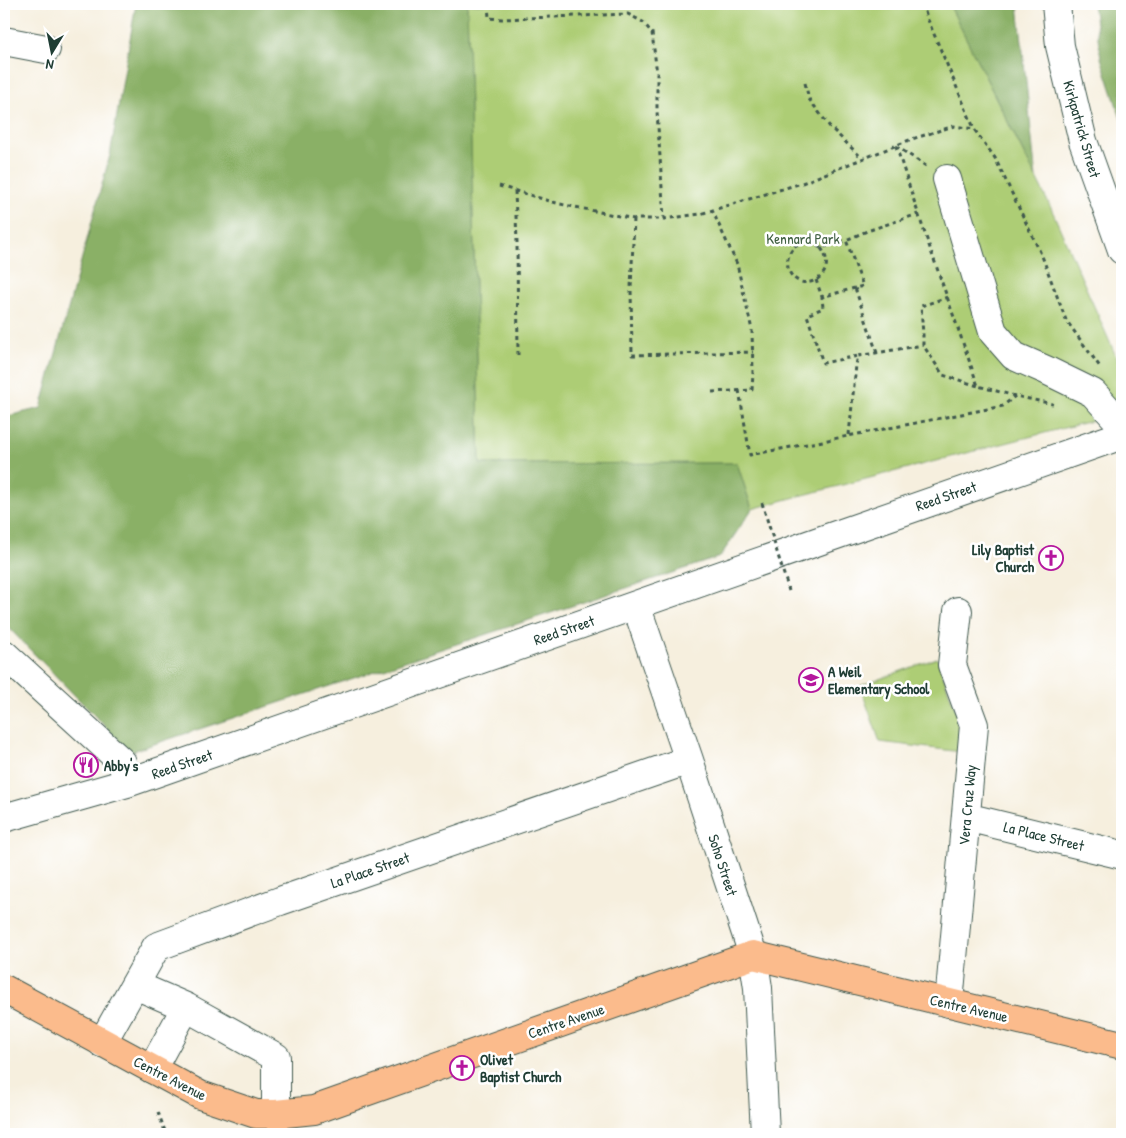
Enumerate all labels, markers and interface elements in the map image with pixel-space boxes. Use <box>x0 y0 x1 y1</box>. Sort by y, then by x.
north arrow <box>28 28 78 78</box>
text: N <box>44 55 55 75</box>
street label: Kirkpatrick Street <box>1058 78 1106 181</box>
park label: Kennard Park <box>766 228 840 249</box>
street label: Reed Street <box>913 476 980 516</box>
place label: Lily Baptist Church <box>972 539 1035 577</box>
church icon: Lily Baptist Church <box>1038 545 1064 571</box>
street label: Reed Street <box>531 610 598 650</box>
place label: A Weil Elementary School <box>828 661 930 700</box>
school or university icon: A Weil Elementary School <box>798 667 824 693</box>
street label: Reed Street <box>149 744 216 784</box>
restaurant icon: Abby's <box>73 752 99 778</box>
place label: Abby's <box>104 755 138 777</box>
street label: Vera Cruz Way <box>953 764 981 846</box>
street label: La Place Street <box>1002 816 1087 856</box>
street label: Soho Street <box>703 831 743 899</box>
street label: La Place Street <box>328 846 413 893</box>
street label: Centre Avenue <box>928 989 1010 1027</box>
street label: Centre Avenue <box>525 998 607 1044</box>
place label: Olivet Baptist Church <box>480 1049 562 1088</box>
street label: Centre Avenue <box>130 1051 210 1105</box>
church icon: Olivet Baptist Church <box>449 1055 475 1081</box>

